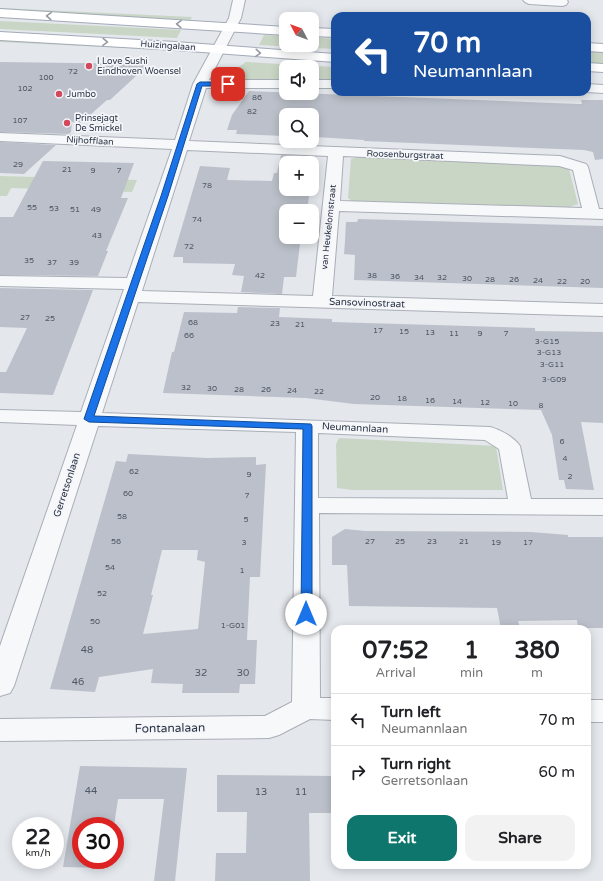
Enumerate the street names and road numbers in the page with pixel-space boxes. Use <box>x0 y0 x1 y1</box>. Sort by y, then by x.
street label: Huizingalaan <box>140 39 196 53</box>
street label: Nijhofflaan <box>66 134 114 148</box>
street label: Roosenburgstraat <box>366 148 444 162</box>
street label: van Heukelomstraat <box>319 183 339 270</box>
street label: Sansovinostraat <box>329 296 405 310</box>
street label: Neumannlaan <box>322 420 388 436</box>
street label: Gerretsonlaan <box>51 451 83 519</box>
street label: Fontanalaan <box>135 720 205 736</box>

